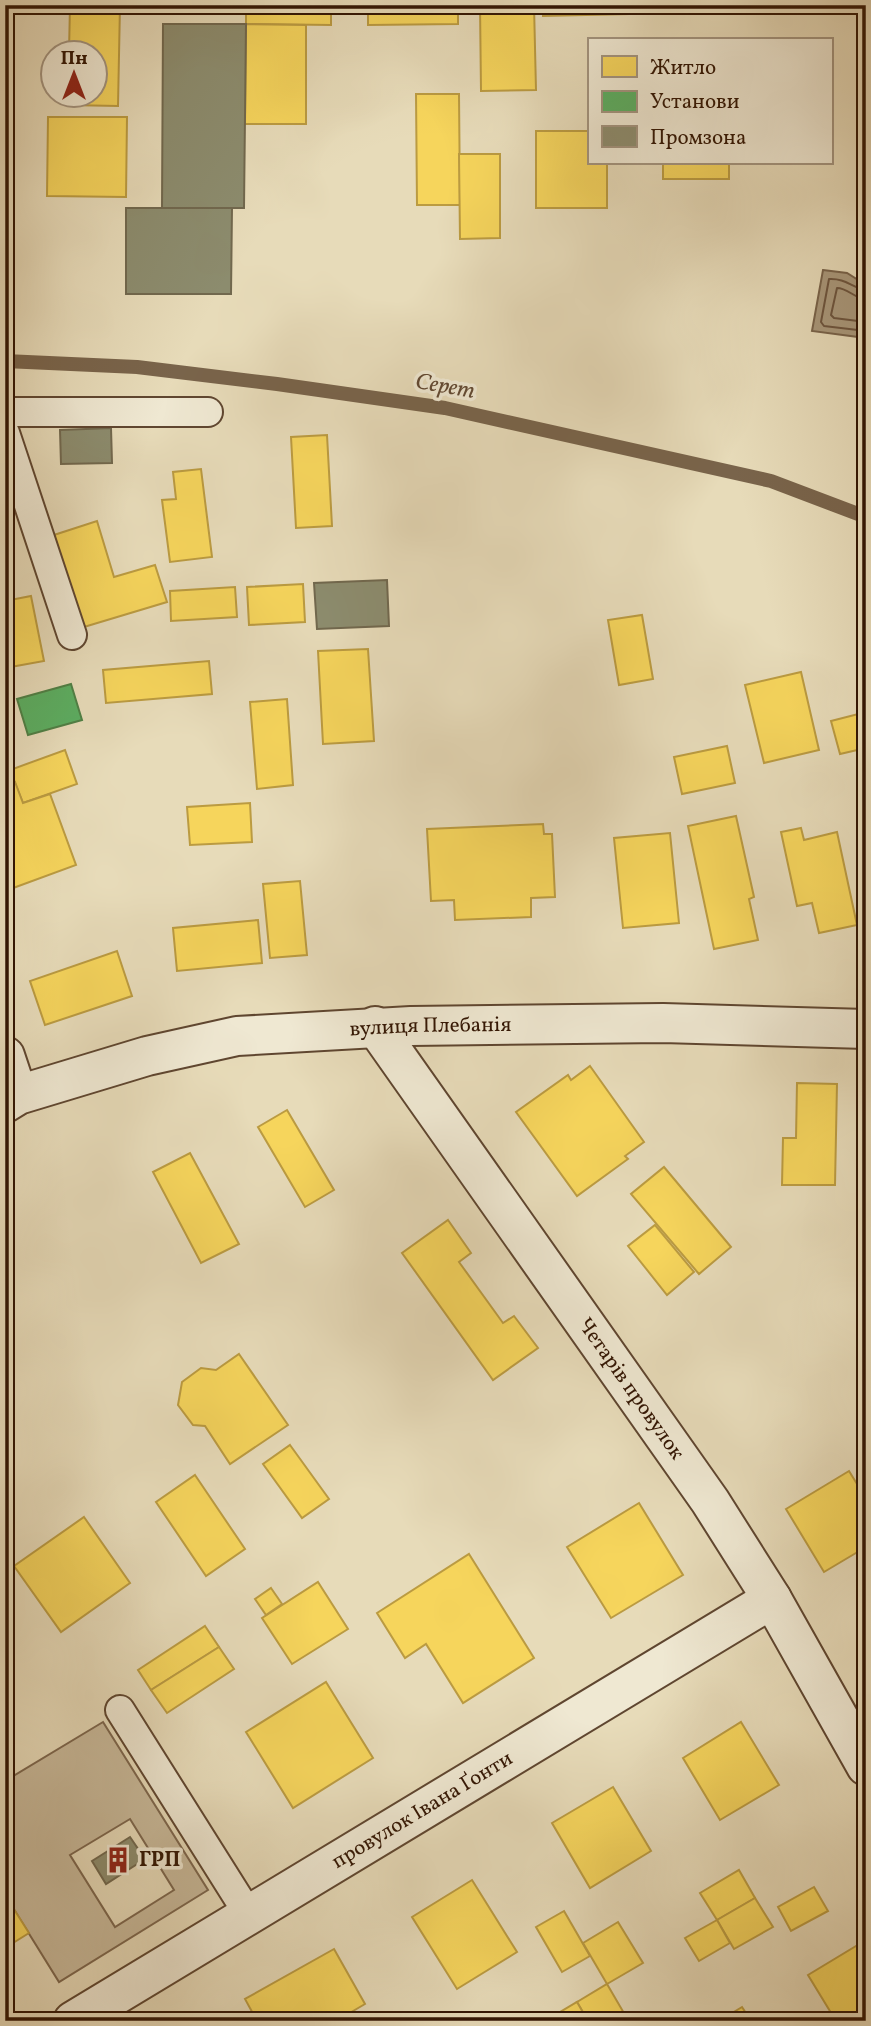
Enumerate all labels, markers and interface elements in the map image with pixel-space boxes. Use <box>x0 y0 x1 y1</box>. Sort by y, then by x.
north arrow <box>38 38 108 108</box>
legend <box>588 38 832 164</box>
text: Пн <box>61 46 87 72</box>
text: Житло <box>650 54 716 83</box>
text: Установи <box>650 88 740 117</box>
text: Промзона <box>650 124 746 153</box>
water label: Серет <box>413 366 477 408</box>
street label: вулиця Плебанія <box>349 1010 512 1044</box>
street label: Четарів провулок <box>571 1312 691 1466</box>
street label: провулок Івана Ґонти <box>326 1744 519 1876</box>
building icon: ГРП <box>103 1845 133 1875</box>
place label: ГРП <box>139 1846 180 1875</box>

